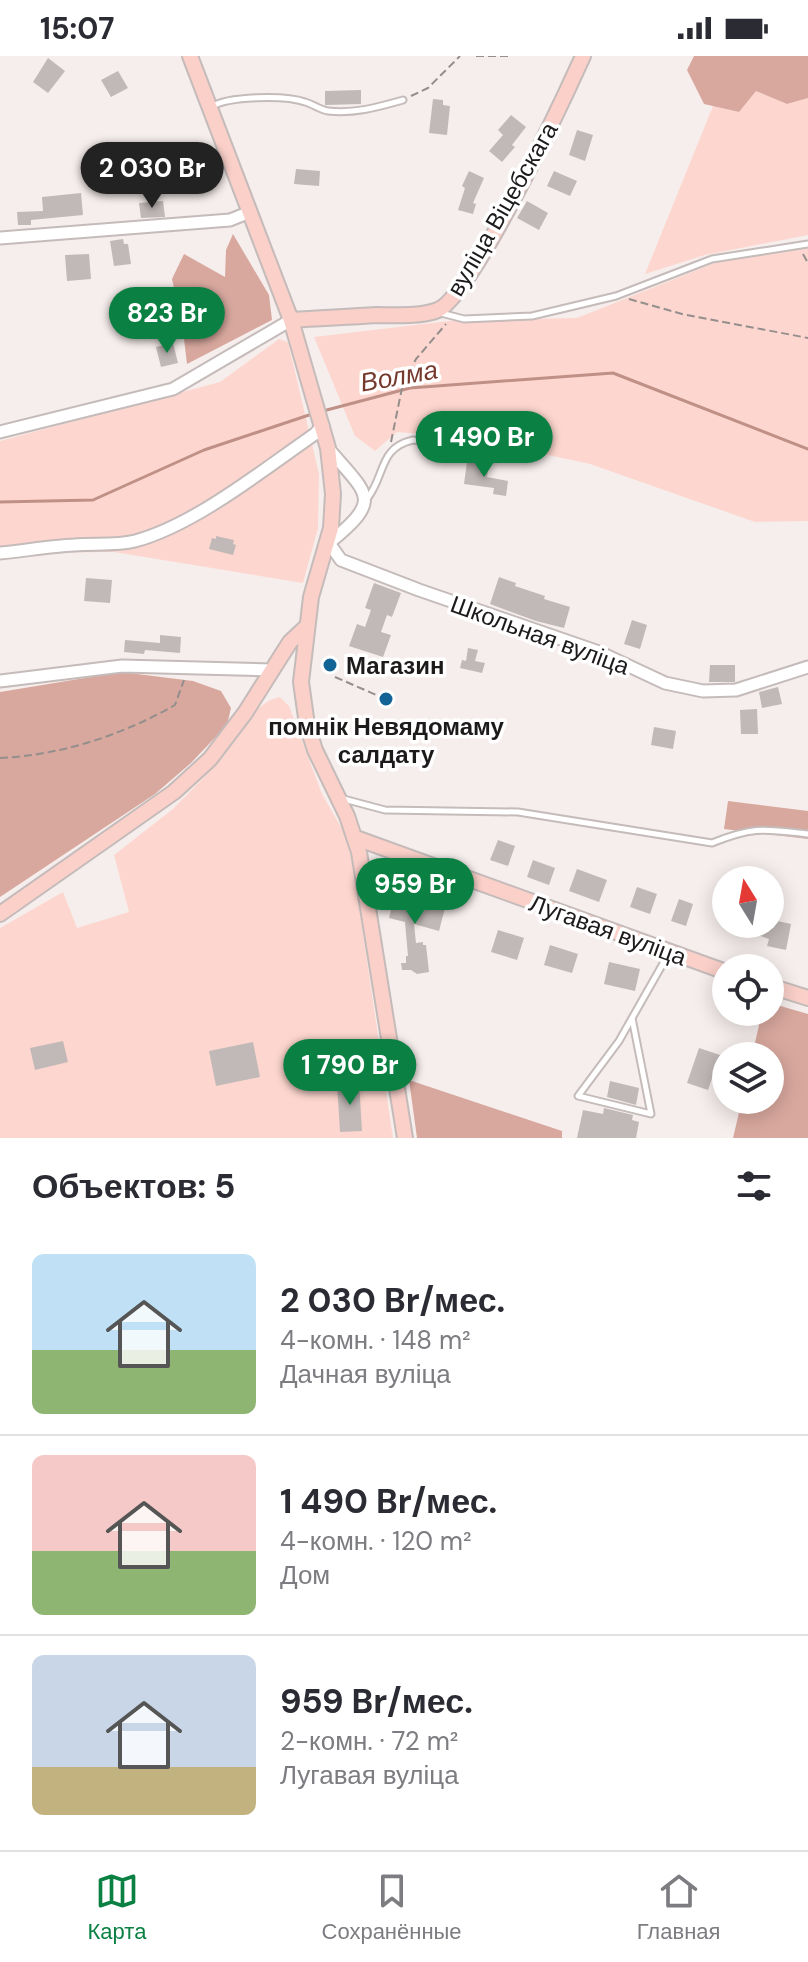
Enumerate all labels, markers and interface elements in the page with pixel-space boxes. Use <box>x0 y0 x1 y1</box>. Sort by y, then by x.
text: 15:07 <box>40 9 114 48</box>
street label: вуліца Віцебскага <box>440 116 565 302</box>
pin: 2 030 Br <box>69 142 235 210</box>
text: 2 030 Br <box>99 151 205 185</box>
pin: 823 Br <box>102 287 232 355</box>
text: 823 Br <box>127 296 207 330</box>
water label: Волма <box>358 352 440 400</box>
pin: 1 490 Br <box>401 411 567 479</box>
text: 1 490 Br <box>434 420 534 454</box>
street label: Школьная вуліца <box>446 588 634 682</box>
place label: Магазин <box>346 650 444 681</box>
marker: Магазин <box>321 656 339 674</box>
marker: помнік Невядомаму салдату <box>377 690 395 708</box>
place label: помнік Невядомаму салдату <box>268 711 504 770</box>
pin: 959 Br <box>350 858 480 926</box>
north arrow <box>712 866 784 938</box>
map controls <box>712 866 784 1114</box>
text: 959 Br <box>374 867 456 901</box>
street label: Лугавая вуліца <box>525 887 691 973</box>
button: locate <box>712 954 784 1026</box>
pin: 1 790 Br <box>267 1039 433 1107</box>
button: layers <box>712 1042 784 1114</box>
text: 1 790 Br <box>301 1048 399 1082</box>
text: Объектов: 5 <box>32 1164 235 1209</box>
icon: filters <box>732 1164 776 1208</box>
text: 2 030 Br/мес. <box>280 1278 505 1323</box>
icon: home <box>96 1286 192 1382</box>
text: 4-комн. · 148 m² <box>280 1323 471 1357</box>
text: Дачная вуліца <box>280 1357 451 1391</box>
text: 1 490 Br/мес. <box>280 1479 497 1524</box>
icon: home <box>96 1487 192 1583</box>
text: 4-комн. · 120 m² <box>280 1524 472 1558</box>
text: Дом <box>280 1558 330 1592</box>
text: 959 Br/мес. <box>280 1679 473 1724</box>
icon: home <box>96 1687 192 1783</box>
text: 2-комн. · 72 m² <box>280 1724 458 1758</box>
text: Лугавая вуліца <box>280 1758 459 1792</box>
tab: Карта <box>88 1869 146 1946</box>
tab: Сохранённые <box>322 1869 462 1946</box>
tab: Главная <box>637 1869 720 1946</box>

